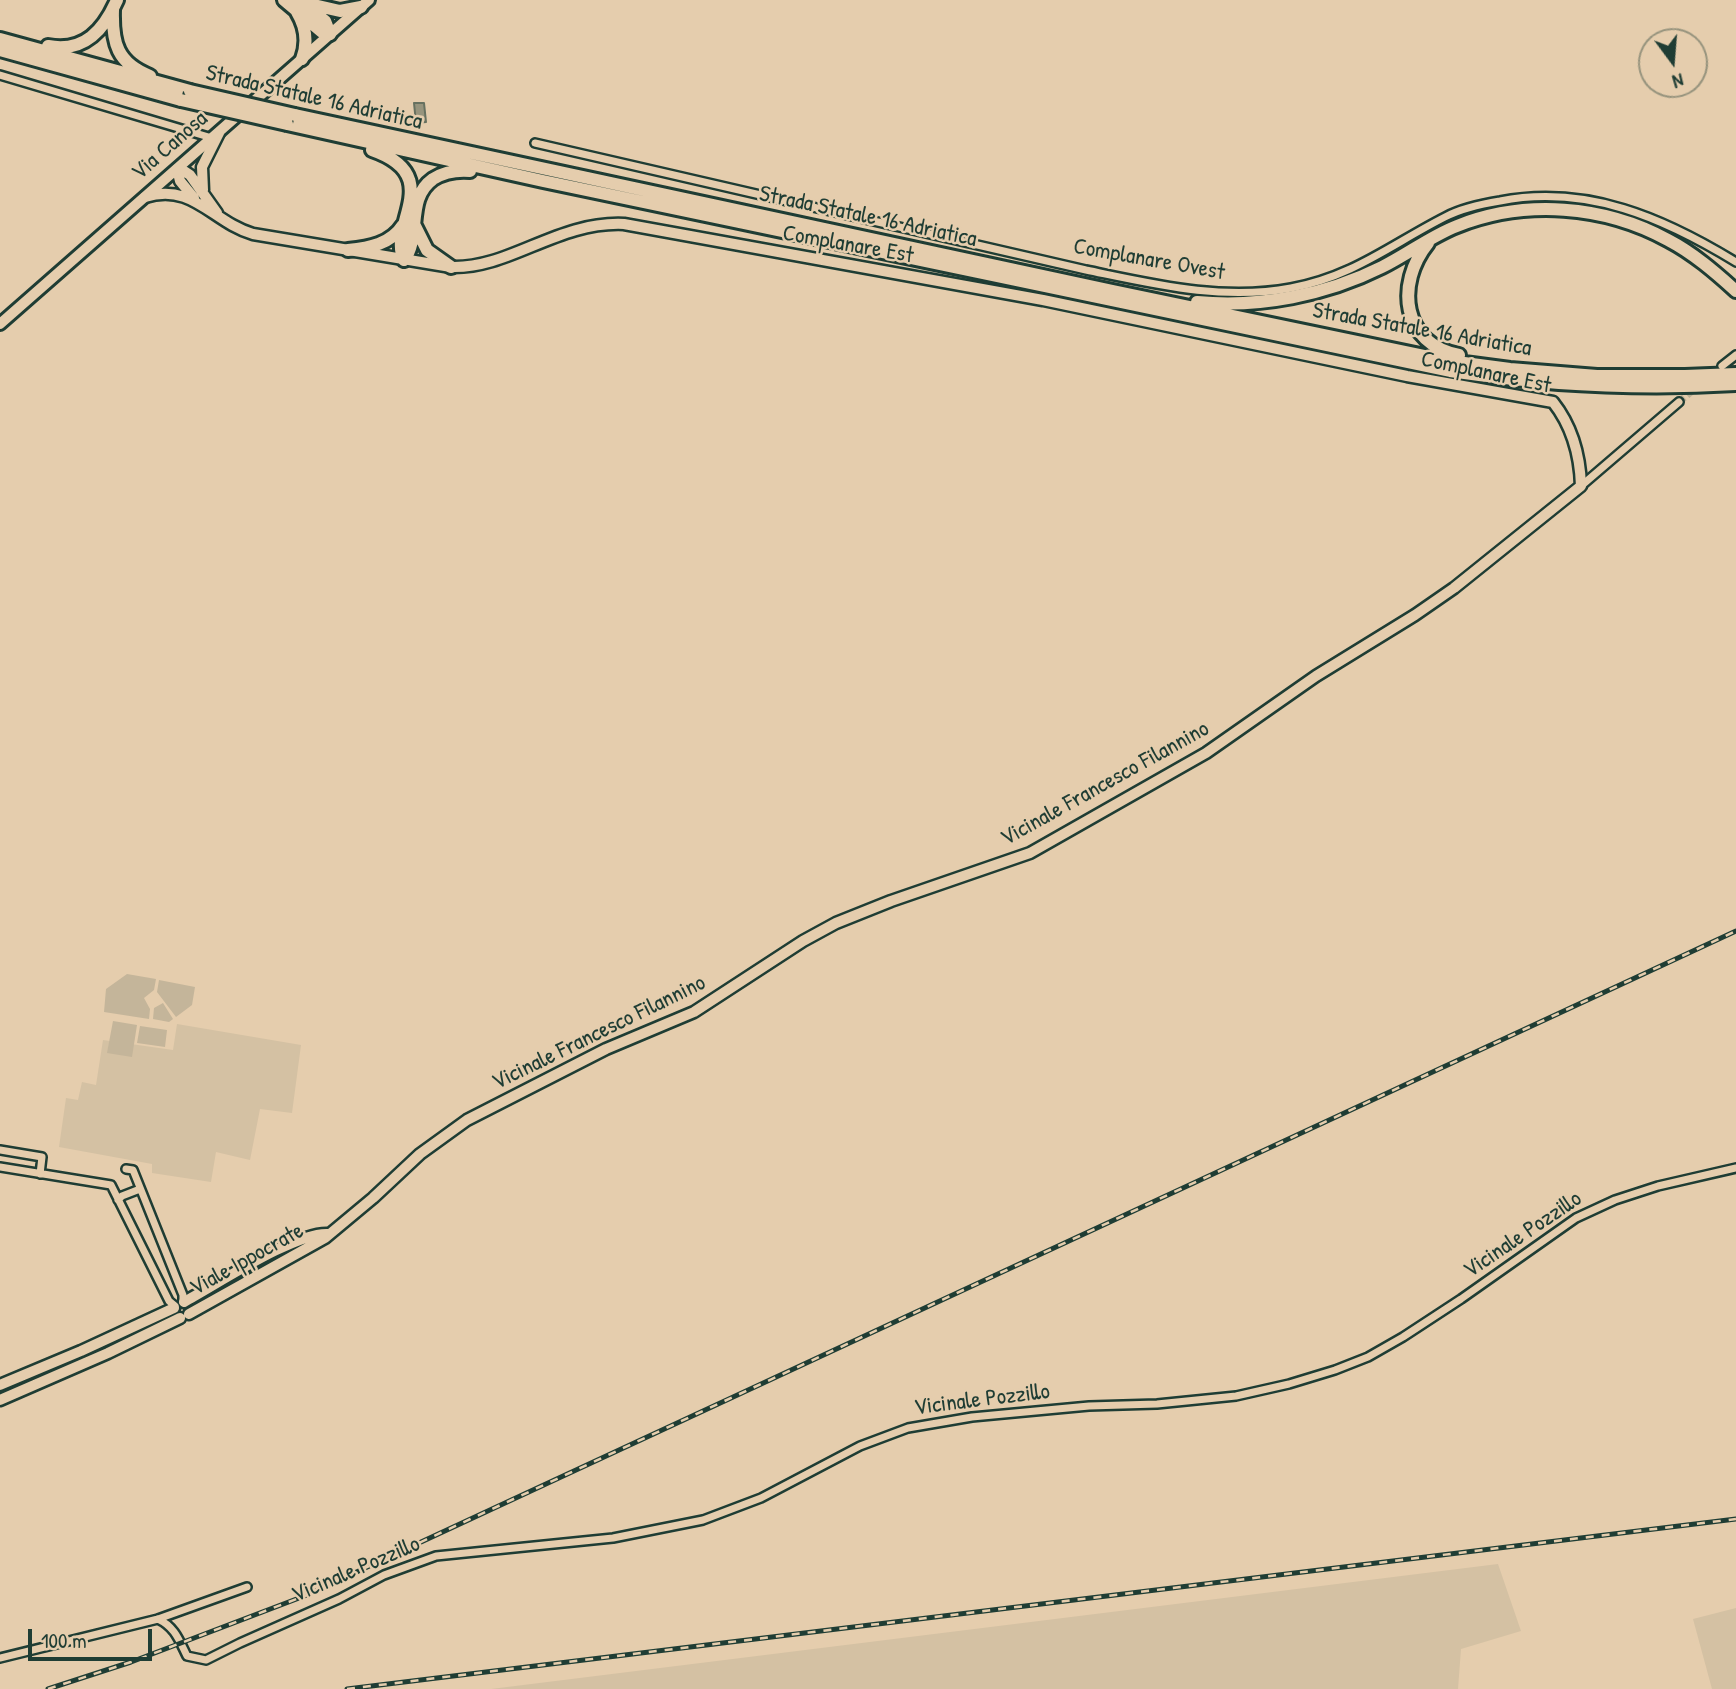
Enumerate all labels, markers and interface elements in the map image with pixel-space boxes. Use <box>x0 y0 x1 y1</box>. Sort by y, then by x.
north arrow <box>1638 28 1708 98</box>
street label: Strada Statale 16 Adriatica <box>203 60 425 136</box>
text: N <box>1670 67 1687 95</box>
street label: Via Canosa <box>126 106 214 186</box>
street label: Strada Statale 16 Adriatica <box>757 180 979 254</box>
street label: Complanare Est <box>781 220 915 270</box>
street label: Complanare Ovest <box>1071 233 1227 287</box>
street label: Strada Statale 16 Adriatica <box>1310 297 1534 363</box>
street label: Complanare Est <box>1419 346 1553 400</box>
street label: Vicinale Francesco Filannino <box>996 715 1214 853</box>
street label: Vicinale Francesco Filannino <box>488 969 710 1097</box>
street label: Vicinale Pozzillo <box>1459 1185 1587 1285</box>
street label: Viale Ippocrate <box>185 1217 309 1303</box>
street label: Vicinale Pozzillo <box>913 1378 1051 1422</box>
street label: Vicinale Pozzillo <box>288 1531 424 1609</box>
scale bar <box>32 1616 156 1660</box>
text: 100 m <box>41 1626 87 1655</box>

